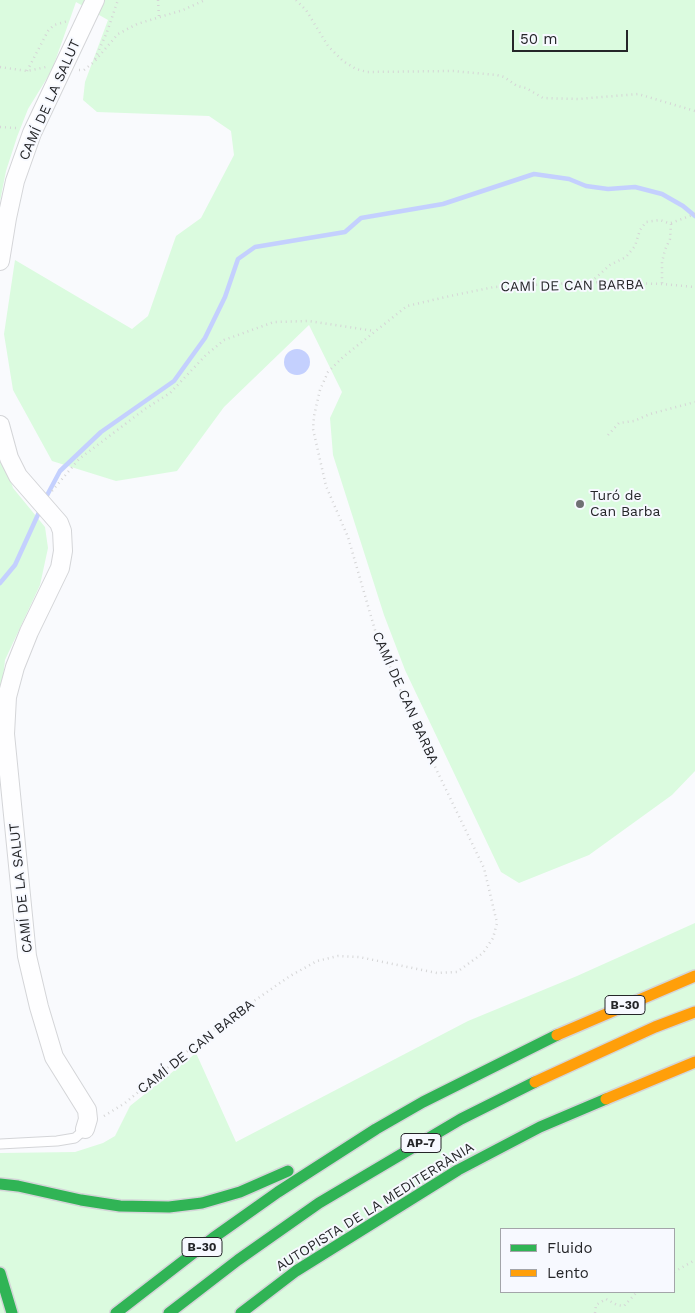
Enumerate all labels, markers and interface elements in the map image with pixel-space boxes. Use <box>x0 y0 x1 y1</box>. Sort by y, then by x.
scale bar <box>515 20 631 52</box>
text: 50 m <box>520 30 557 48</box>
street label: CAMÍ DE LA SALUT <box>16 37 84 163</box>
street label: CAMÍ DE CAN BARBA <box>500 276 644 296</box>
place label: Turó de Can Barba <box>590 488 660 520</box>
marker: Turó de Can Barba <box>574 498 586 510</box>
street label: CAMÍ DE CAN BARBA <box>368 629 442 767</box>
street label: CAMÍ DE LA SALUT <box>6 822 36 954</box>
street label: CAMÍ DE CAN BARBA <box>134 996 258 1098</box>
road number: B-30 <box>605 996 645 1014</box>
road number: AP-7 <box>401 1134 441 1152</box>
street label: AUTOPISTA DE LA MEDITERRÀNIA <box>273 1139 477 1275</box>
legend <box>500 1228 675 1293</box>
road number: B-30 <box>182 1238 222 1256</box>
text: Fluido <box>547 1239 592 1257</box>
text: Lento <box>547 1264 589 1282</box>

